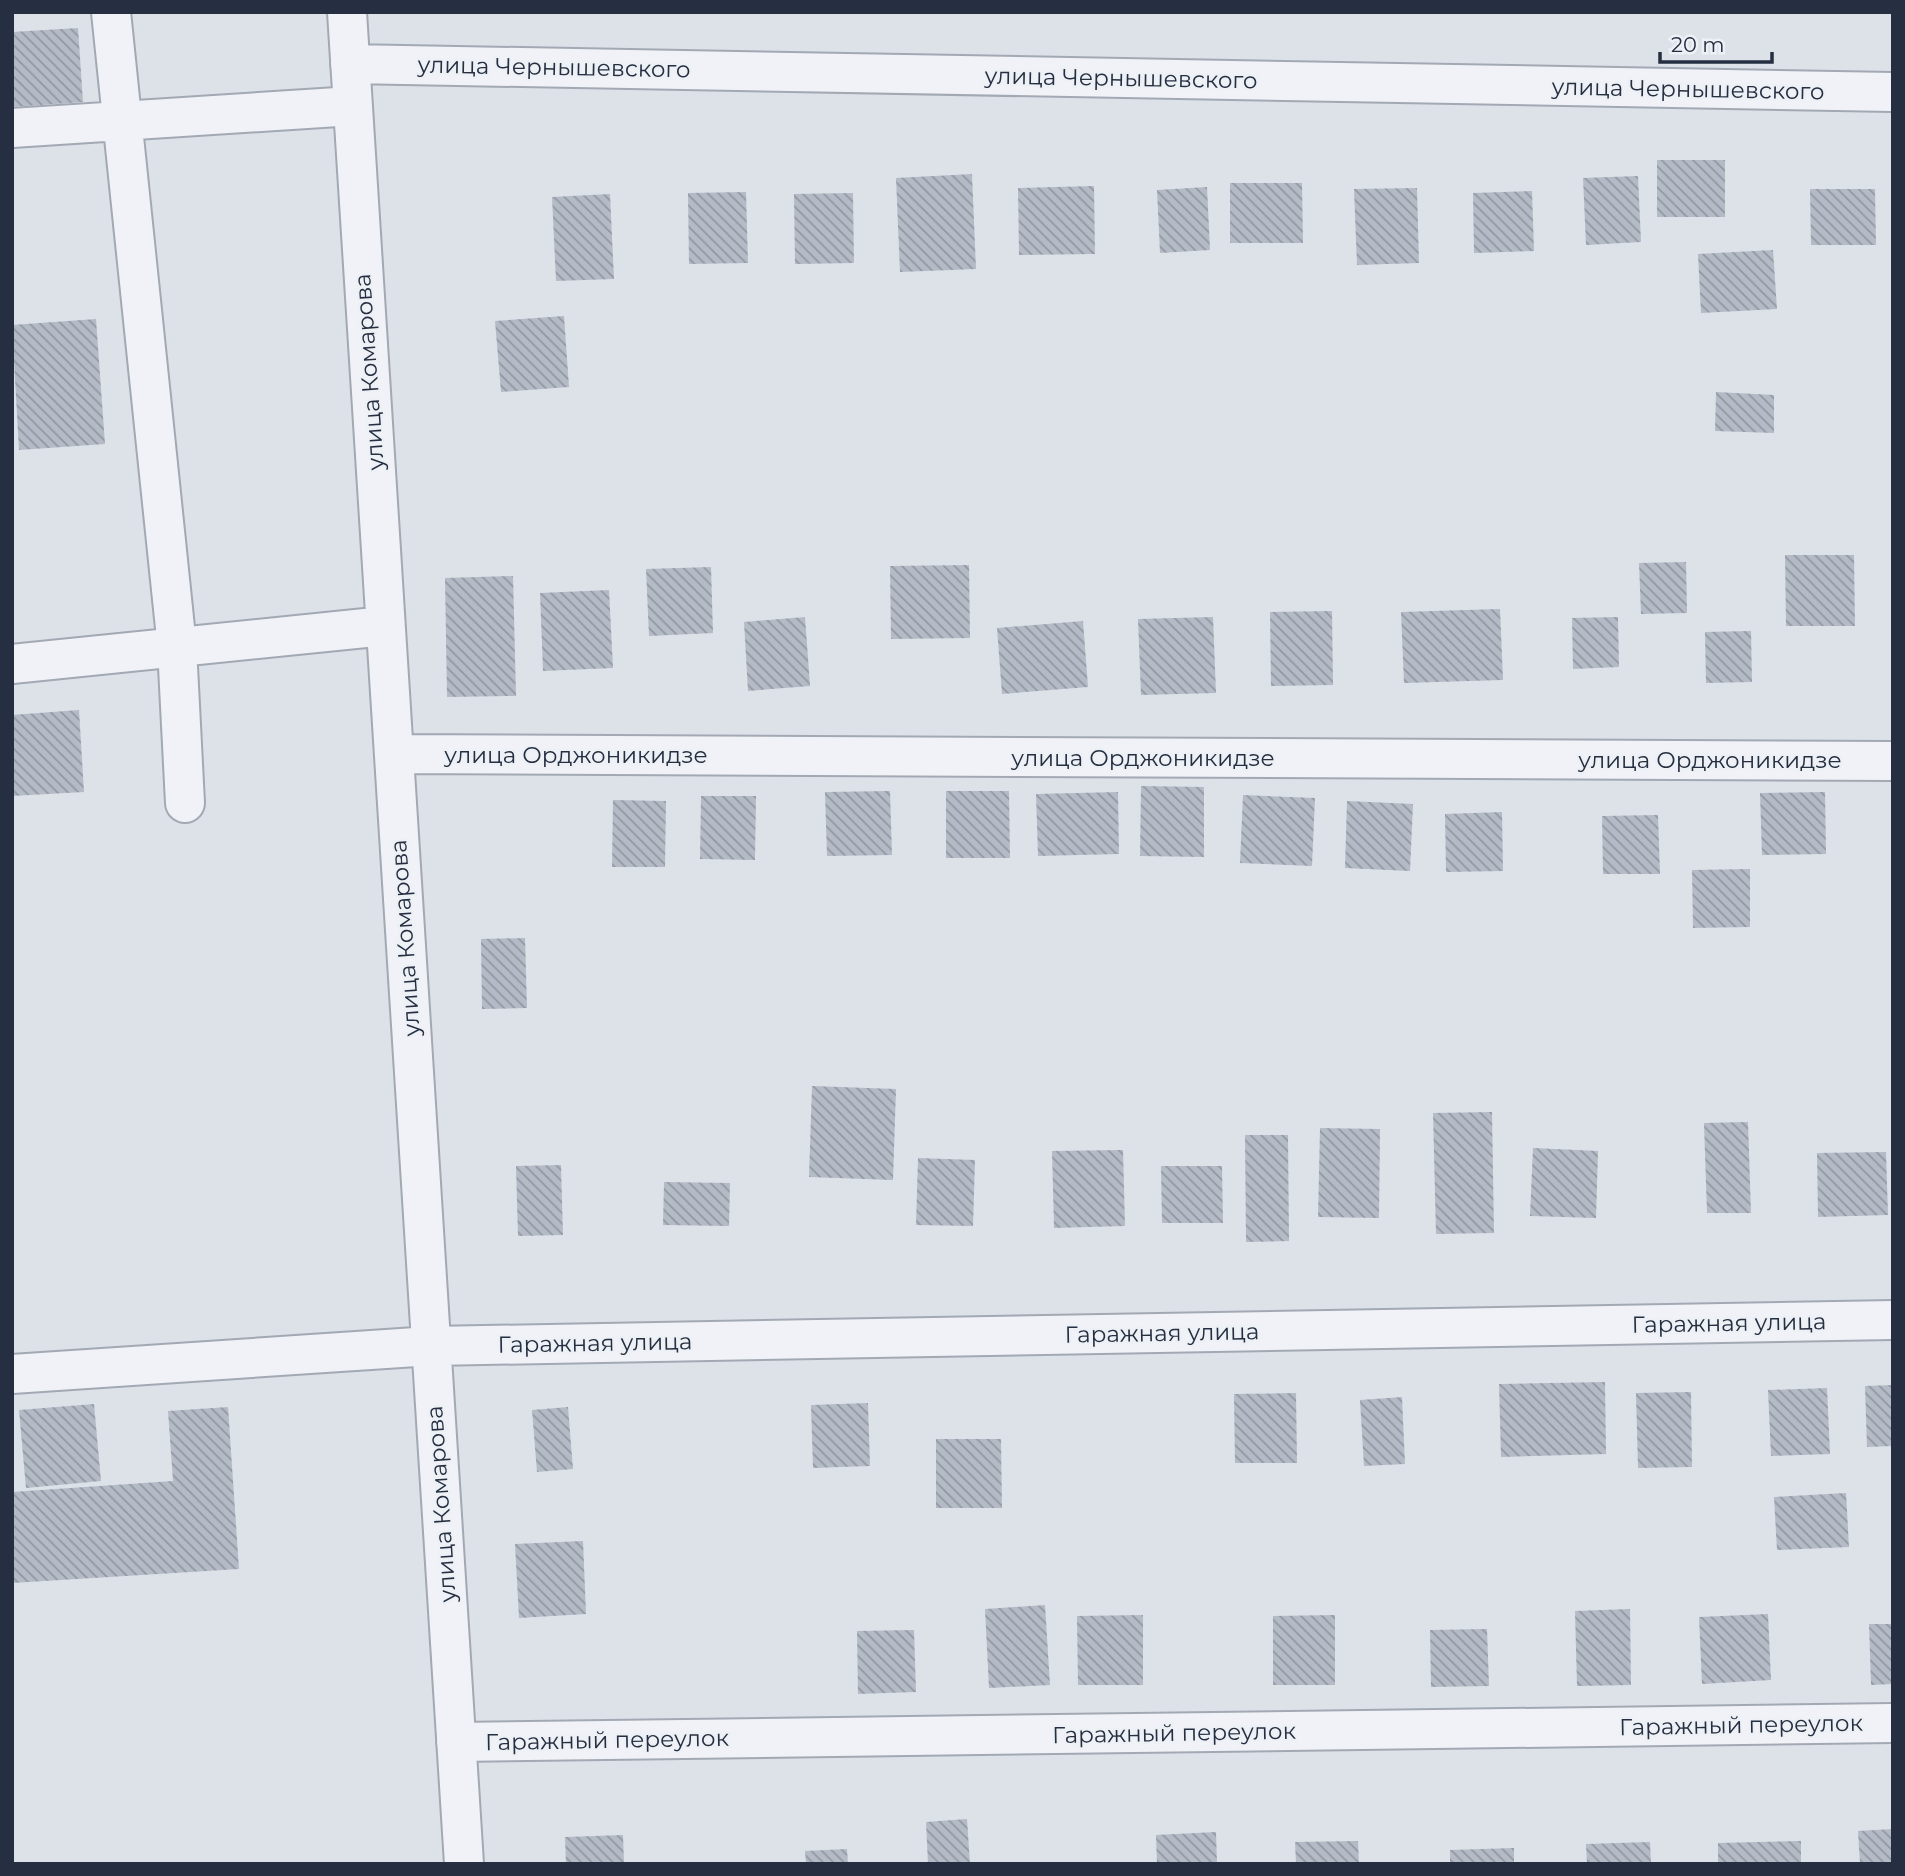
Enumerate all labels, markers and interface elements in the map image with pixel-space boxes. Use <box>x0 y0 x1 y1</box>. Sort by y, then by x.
scale bar <box>1660 21 1772 65</box>
text: 20 m <box>1671 32 1725 57</box>
street label: улица Чернышевского <box>416 51 691 83</box>
street label: улица Чернышевского <box>983 62 1258 94</box>
street label: улица Чернышевского <box>1550 73 1825 105</box>
street label: улица Комарова <box>348 273 390 472</box>
street label: улица Орджоникидзе <box>443 741 708 769</box>
street label: улица Орджоникидзе <box>1010 744 1275 772</box>
street label: улица Орджоникидзе <box>1577 746 1842 774</box>
street label: улица Комарова <box>384 839 426 1038</box>
street label: Гаражная улица <box>1631 1307 1827 1339</box>
street label: Гаражная улица <box>1064 1317 1260 1349</box>
street label: Гаражная улица <box>497 1327 693 1359</box>
street label: улица Комарова <box>420 1405 462 1604</box>
street label: Гаражный переулок <box>1619 1709 1864 1741</box>
street label: Гаражный переулок <box>1052 1717 1297 1749</box>
street label: Гаражный переулок <box>485 1724 730 1756</box>

